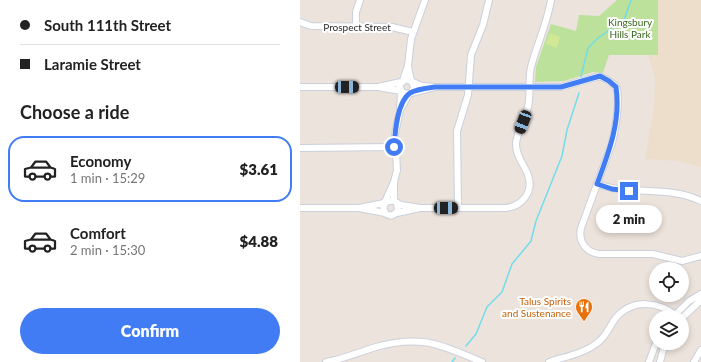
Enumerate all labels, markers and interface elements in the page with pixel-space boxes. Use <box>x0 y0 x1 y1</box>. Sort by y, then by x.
text: South 111th Street <box>44 16 171 34</box>
park label: Kingsbury Hills Park <box>608 16 653 40</box>
street label: Prospect Street <box>323 21 391 33</box>
text: Laramie Street <box>44 55 141 73</box>
car <box>335 81 359 93</box>
text: Choose a ride <box>20 101 129 123</box>
car <box>513 109 533 135</box>
route start <box>385 138 403 156</box>
icon: car <box>22 151 58 187</box>
text: Economy <box>70 152 131 170</box>
text: $3.61 <box>240 160 278 178</box>
text: 1 min · 15:29 <box>70 170 145 186</box>
route end <box>620 182 638 200</box>
car <box>434 202 458 214</box>
callout: 2 min <box>596 205 662 233</box>
text: 2 min <box>613 211 645 227</box>
icon: car <box>22 223 58 259</box>
text: Comfort <box>70 224 126 242</box>
text: $4.88 <box>240 232 278 250</box>
text: 2 min · 15:30 <box>70 242 145 258</box>
map controls <box>649 262 689 350</box>
button: locate <box>649 262 689 302</box>
place label: Talus Spirits and Sustenance <box>502 295 571 319</box>
restaurant icon: Talus Spirits and Sustenance <box>574 297 594 322</box>
button: Confirm <box>20 308 280 354</box>
button: layers <box>649 310 689 350</box>

